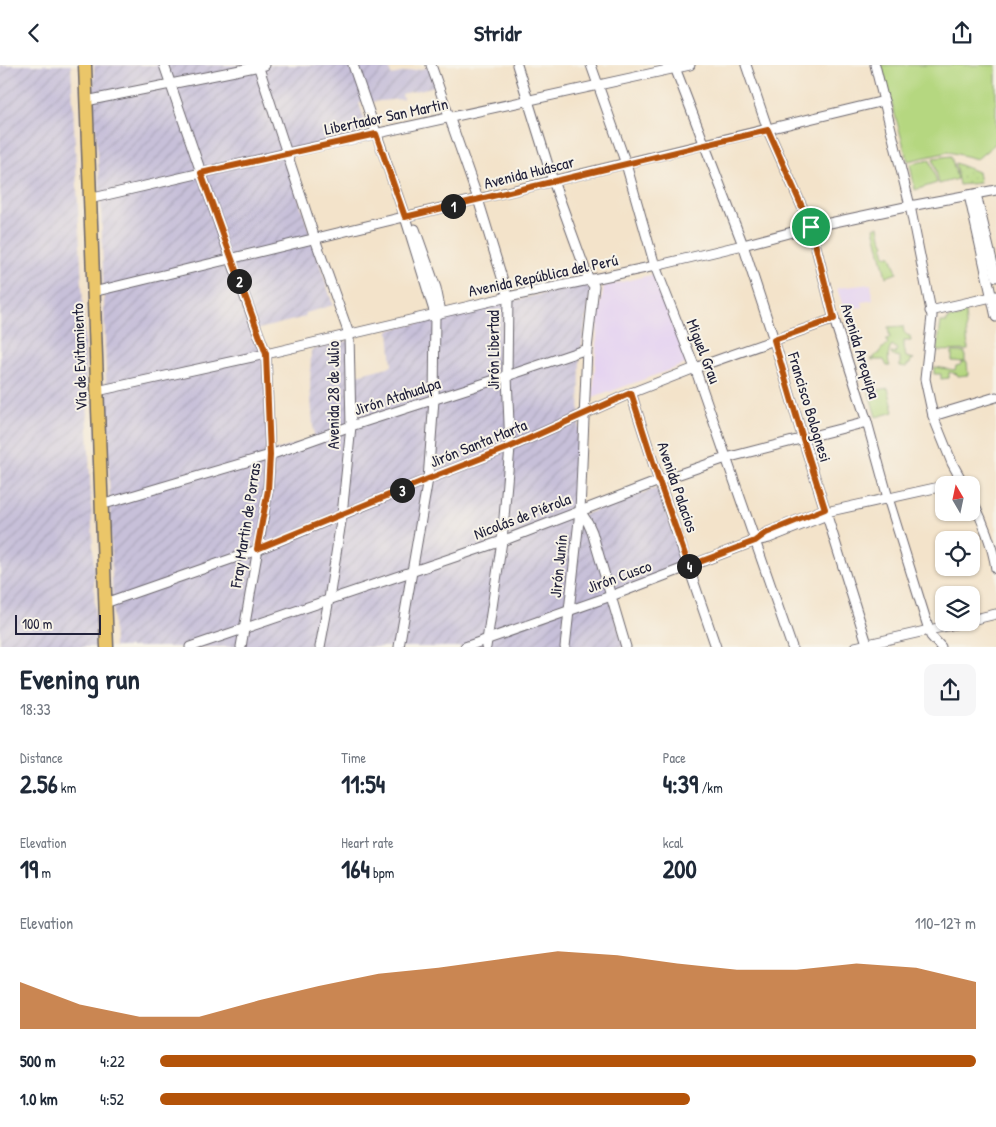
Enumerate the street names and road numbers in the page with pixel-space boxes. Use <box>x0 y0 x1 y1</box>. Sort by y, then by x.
street label: Libertador San Martin <box>322 92 450 140</box>
street label: Avenida Huáscar <box>481 150 577 194</box>
street label: Avenida República del Perú <box>466 248 620 302</box>
street label: Avenida Arequipa <box>836 301 886 401</box>
street label: Vía de Evitamiento <box>66 302 92 411</box>
street label: Jirón Libertad <box>482 310 504 390</box>
street label: Miguel Grau <box>682 316 727 387</box>
street label: Avenida 28 de Julio <box>322 340 344 449</box>
street label: Francisco Bolognesi <box>783 348 837 465</box>
street label: Jirón Atahualpa <box>351 372 443 420</box>
street label: Jirón Santa Marta <box>426 413 530 473</box>
street label: Avenida Palacios <box>652 439 704 535</box>
street label: Fray Martin de Porras <box>224 461 266 590</box>
street label: Nicolás de Piérola <box>470 487 574 545</box>
street label: Jirón Junín <box>544 533 572 599</box>
street label: Jirón Cusco <box>584 554 655 598</box>

